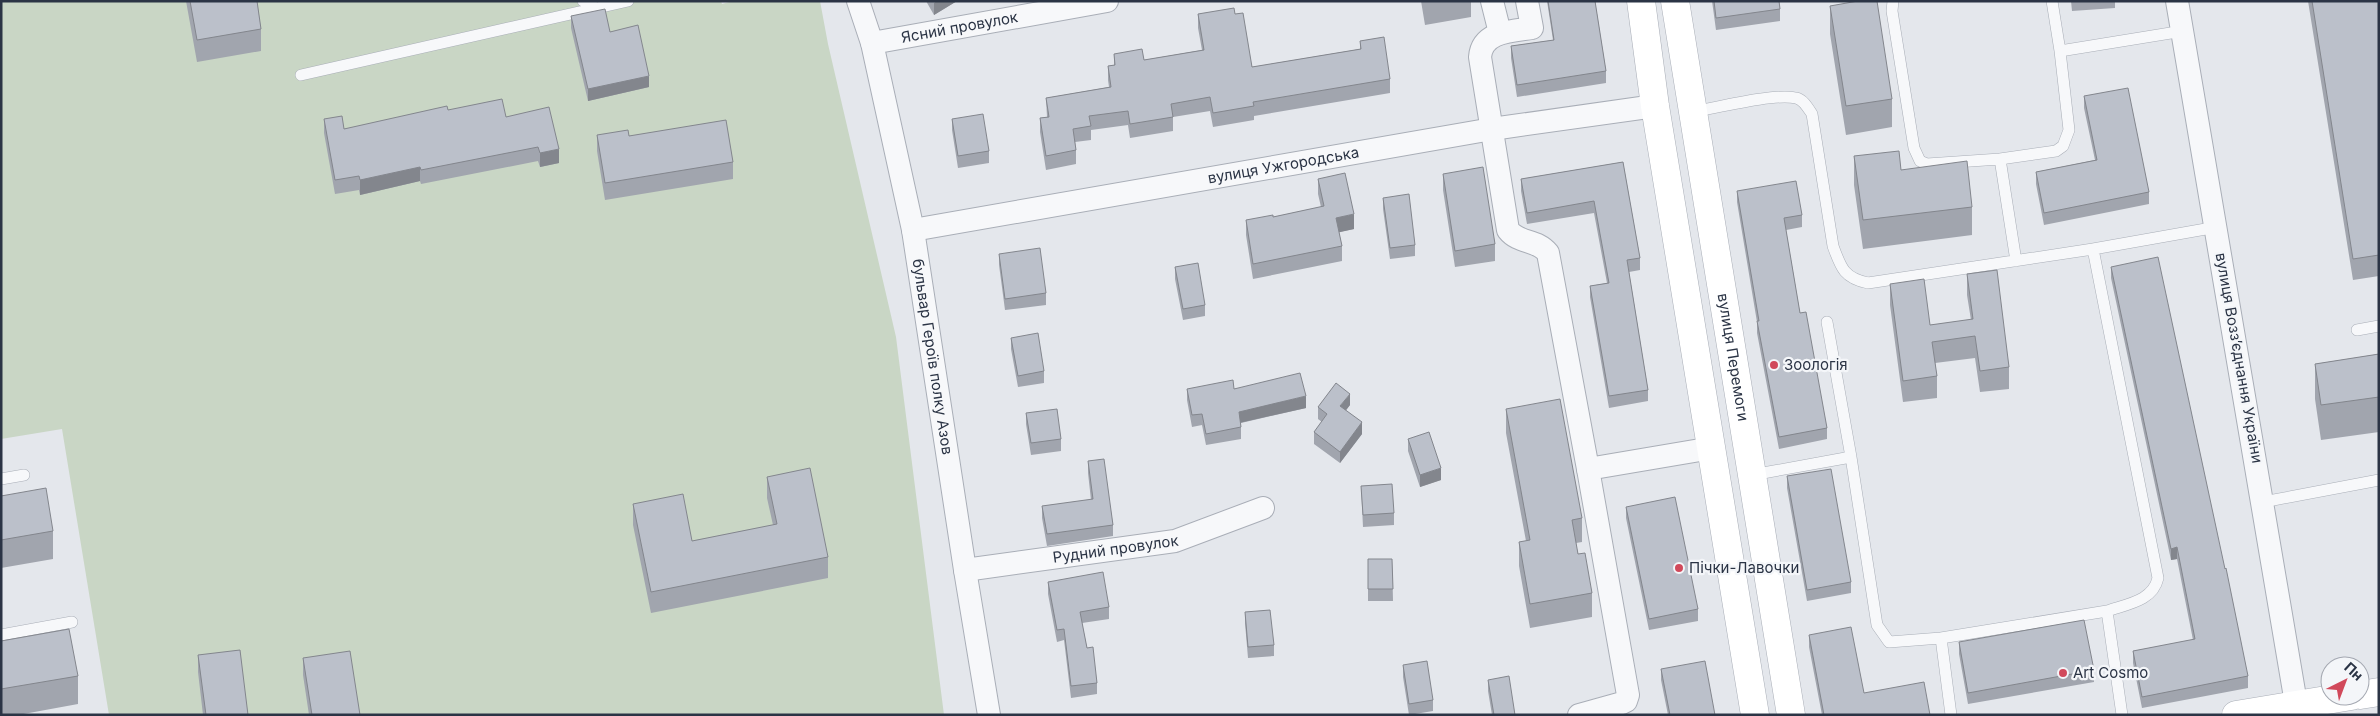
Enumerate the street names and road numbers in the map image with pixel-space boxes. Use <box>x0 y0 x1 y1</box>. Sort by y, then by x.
street label: Ясний провулок <box>900 7 1019 47</box>
street label: вулиця Ужгородська <box>1206 142 1360 187</box>
street label: вулиця Воззʼєднання України <box>2212 251 2267 465</box>
street label: бульвар Героїв полку Азов <box>909 258 957 456</box>
street label: вулиця Перемоги <box>1714 292 1753 423</box>
street label: Рудний провулок <box>1051 531 1180 567</box>

